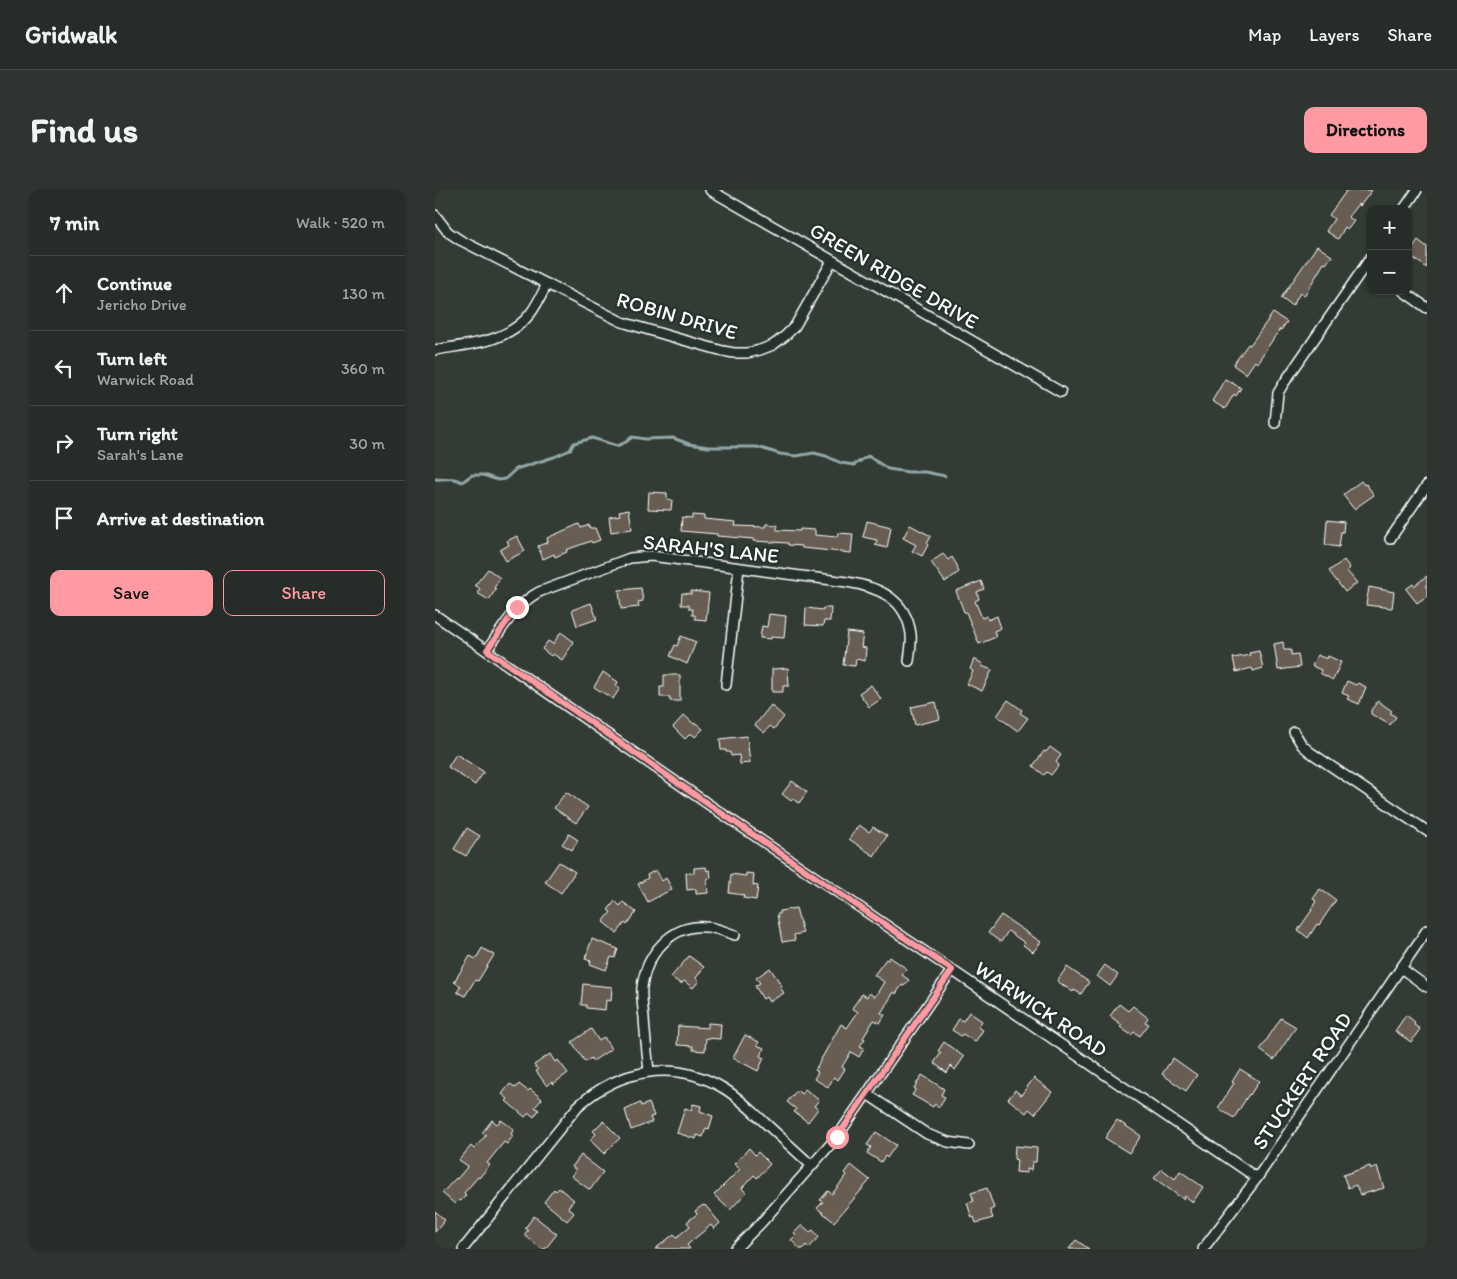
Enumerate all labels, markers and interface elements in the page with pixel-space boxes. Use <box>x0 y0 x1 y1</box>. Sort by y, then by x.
text: Gridwalk <box>25 20 117 49</box>
text: Map <box>1248 24 1281 46</box>
text: Layers <box>1309 24 1359 46</box>
text: Share <box>1387 24 1432 46</box>
button: Directions <box>1304 107 1427 153</box>
text: Find us <box>30 109 138 151</box>
map controls <box>1367 205 1412 295</box>
button: + <box>1367 205 1412 250</box>
text: 7 min <box>50 210 99 235</box>
text: Walk · 520 m <box>296 213 385 232</box>
street label: GREEN RIDGE DRIVE <box>805 217 983 334</box>
button: − <box>1367 250 1412 295</box>
text: Continue <box>97 272 172 295</box>
icon: ahead <box>50 279 78 307</box>
text: 130 m <box>342 284 385 303</box>
street label: ROBIN DRIVE <box>614 286 740 345</box>
text: Jericho Drive <box>97 295 187 314</box>
text: Turn left <box>97 347 167 370</box>
icon: left <box>50 354 78 382</box>
text: 360 m <box>341 359 385 378</box>
text: Warwick Road <box>97 370 194 389</box>
text: Turn right <box>97 422 178 445</box>
icon: right <box>50 429 78 457</box>
text: 30 m <box>349 434 385 453</box>
text: Sarah's Lane <box>97 445 184 464</box>
icon: arrive <box>50 504 78 532</box>
text: Arrive at destination <box>97 507 264 530</box>
street label: SARAH'S LANE <box>642 529 780 568</box>
button: Save <box>50 570 213 616</box>
button: Share <box>223 570 385 616</box>
route end <box>506 596 529 619</box>
street label: WARWICK ROAD <box>970 955 1112 1062</box>
street label: STUCKERT ROAD <box>1246 1007 1357 1154</box>
route start <box>826 1126 849 1149</box>

